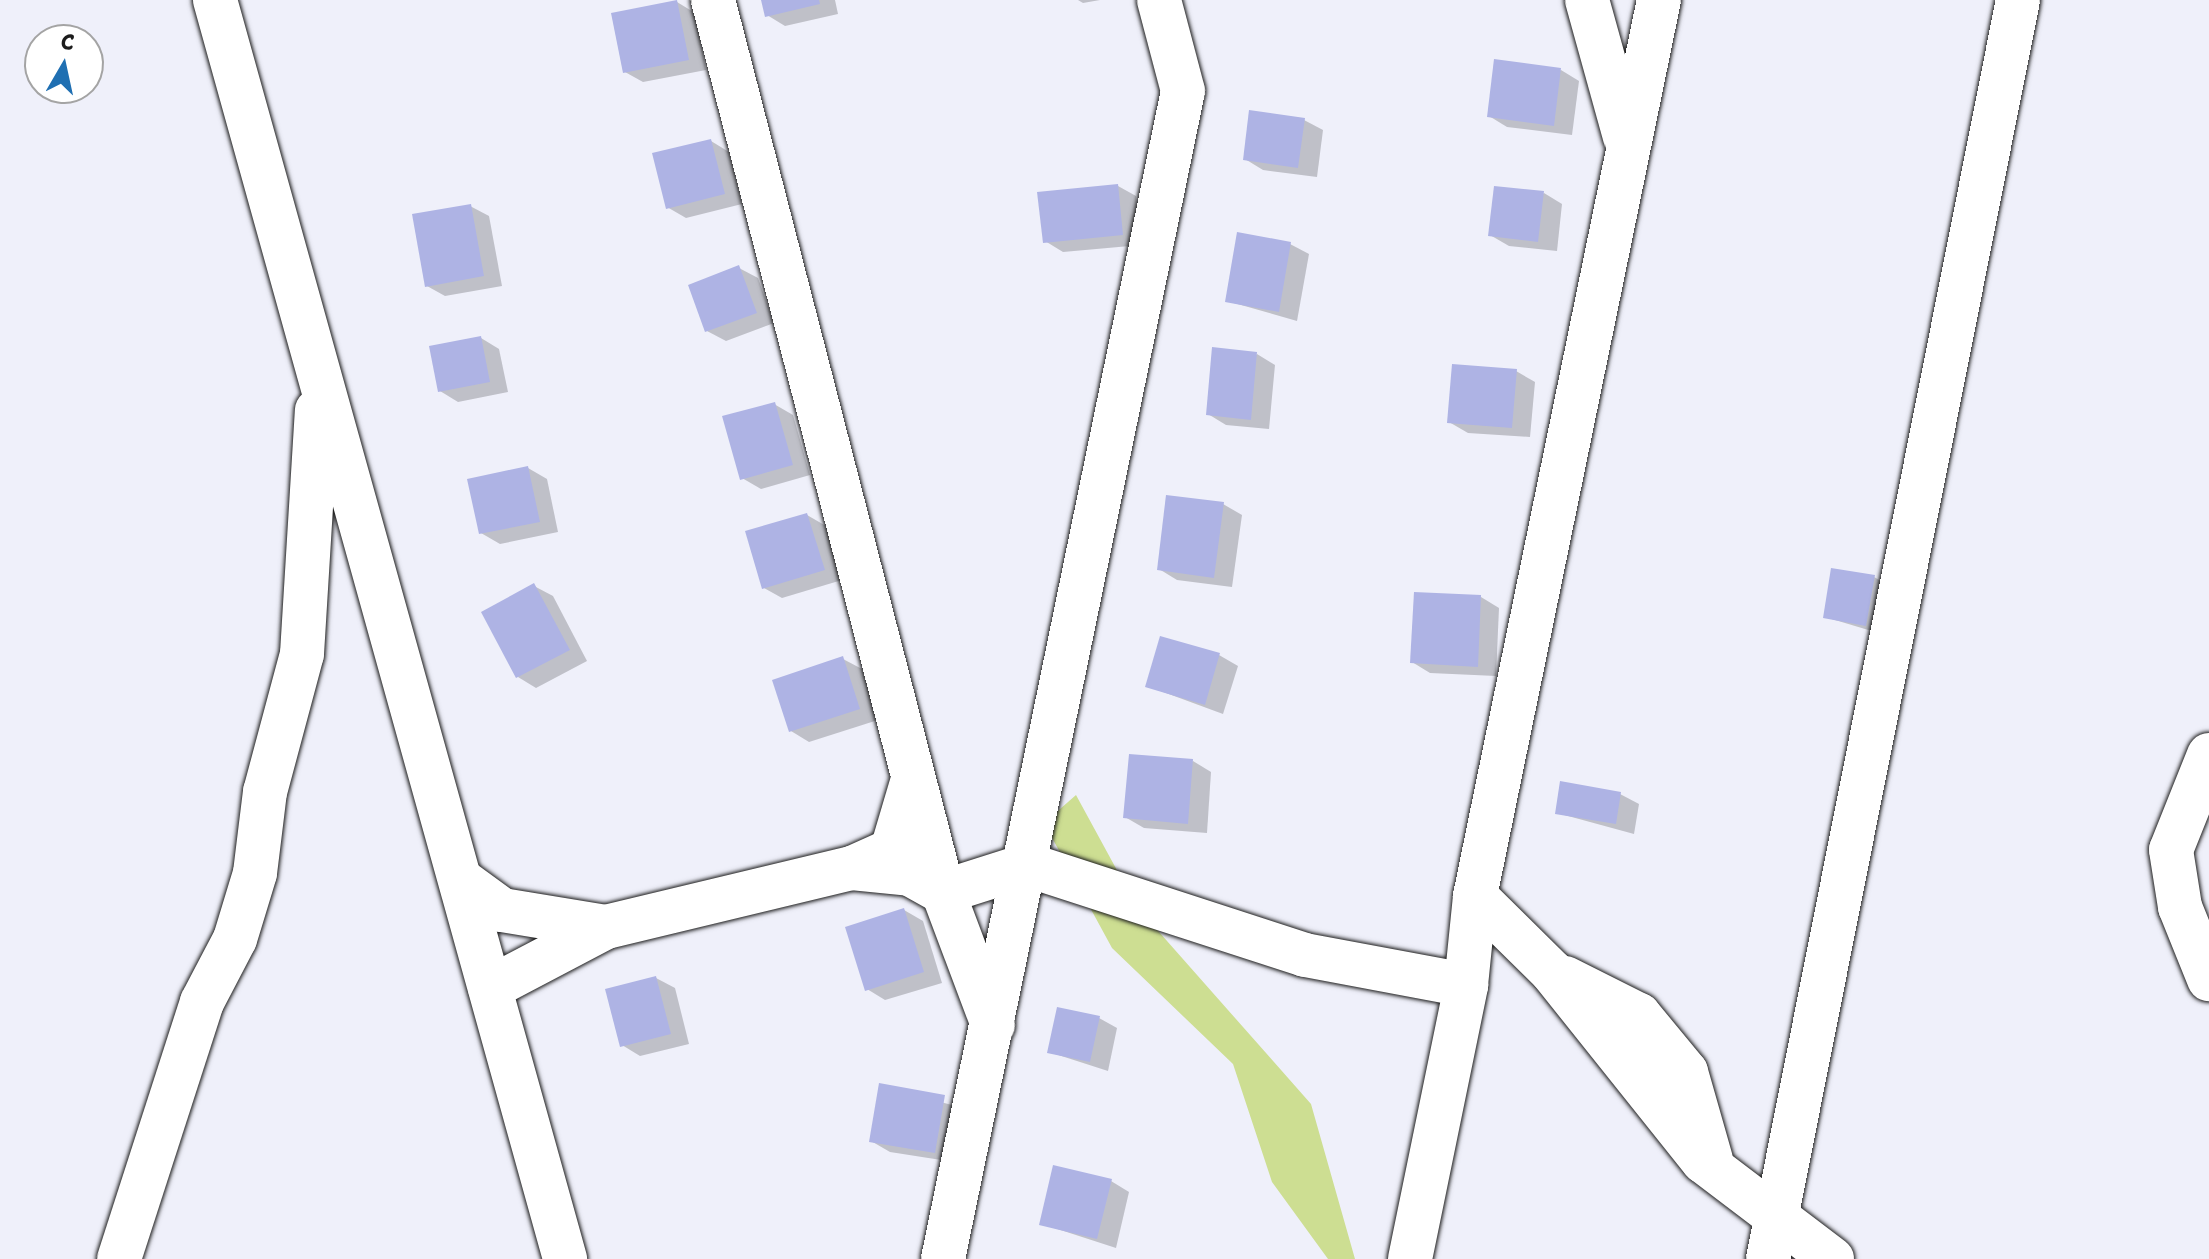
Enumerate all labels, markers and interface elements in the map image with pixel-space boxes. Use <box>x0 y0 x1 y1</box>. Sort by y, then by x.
north arrow <box>24 24 104 104</box>
text: С <box>59 26 76 57</box>

